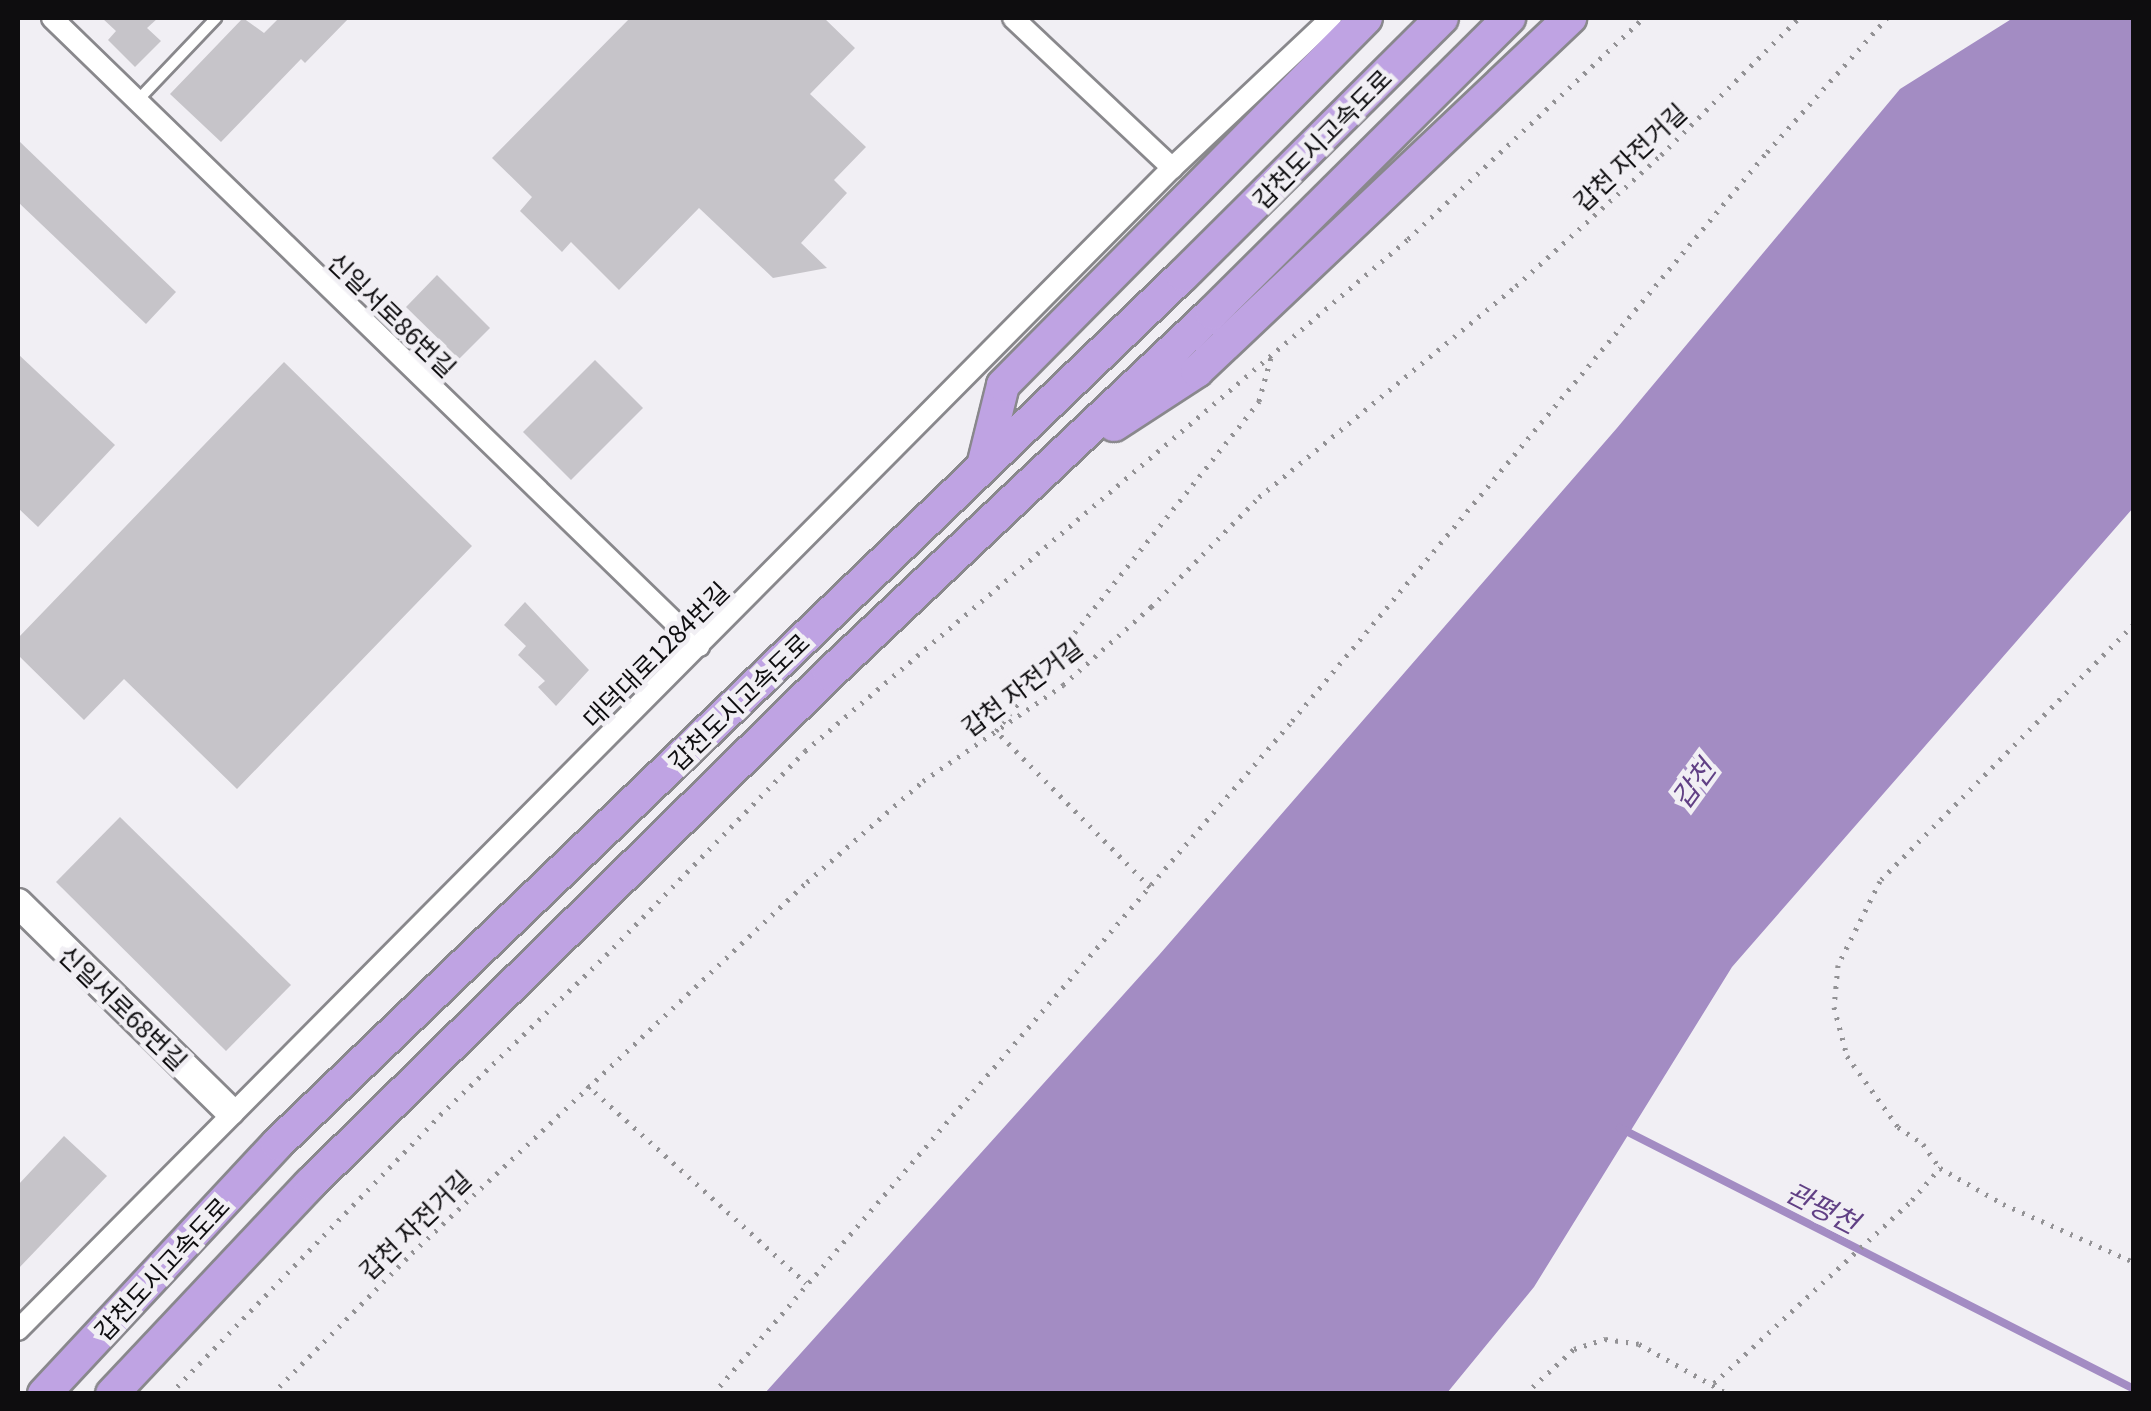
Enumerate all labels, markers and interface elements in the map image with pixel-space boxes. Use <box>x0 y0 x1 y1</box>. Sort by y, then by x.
street label: 갑천도시고속도로 <box>1245 62 1397 214</box>
street label: 갑천 자전거길 <box>1566 96 1692 216</box>
street label: 신일서로86번길 <box>323 246 463 382</box>
street label: 대덕대로1284번길 <box>576 575 734 733</box>
street label: 갑천도시고속도로 <box>661 626 815 776</box>
street label: 갑천 자전거길 <box>955 631 1087 741</box>
water label: 갑천 <box>1663 752 1721 814</box>
street label: 신일서로68번길 <box>54 939 194 1075</box>
street label: 갑천 자전거길 <box>352 1163 476 1285</box>
water label: 관평천 <box>1781 1173 1865 1239</box>
street label: 갑천도시고속도로 <box>87 1190 235 1346</box>

